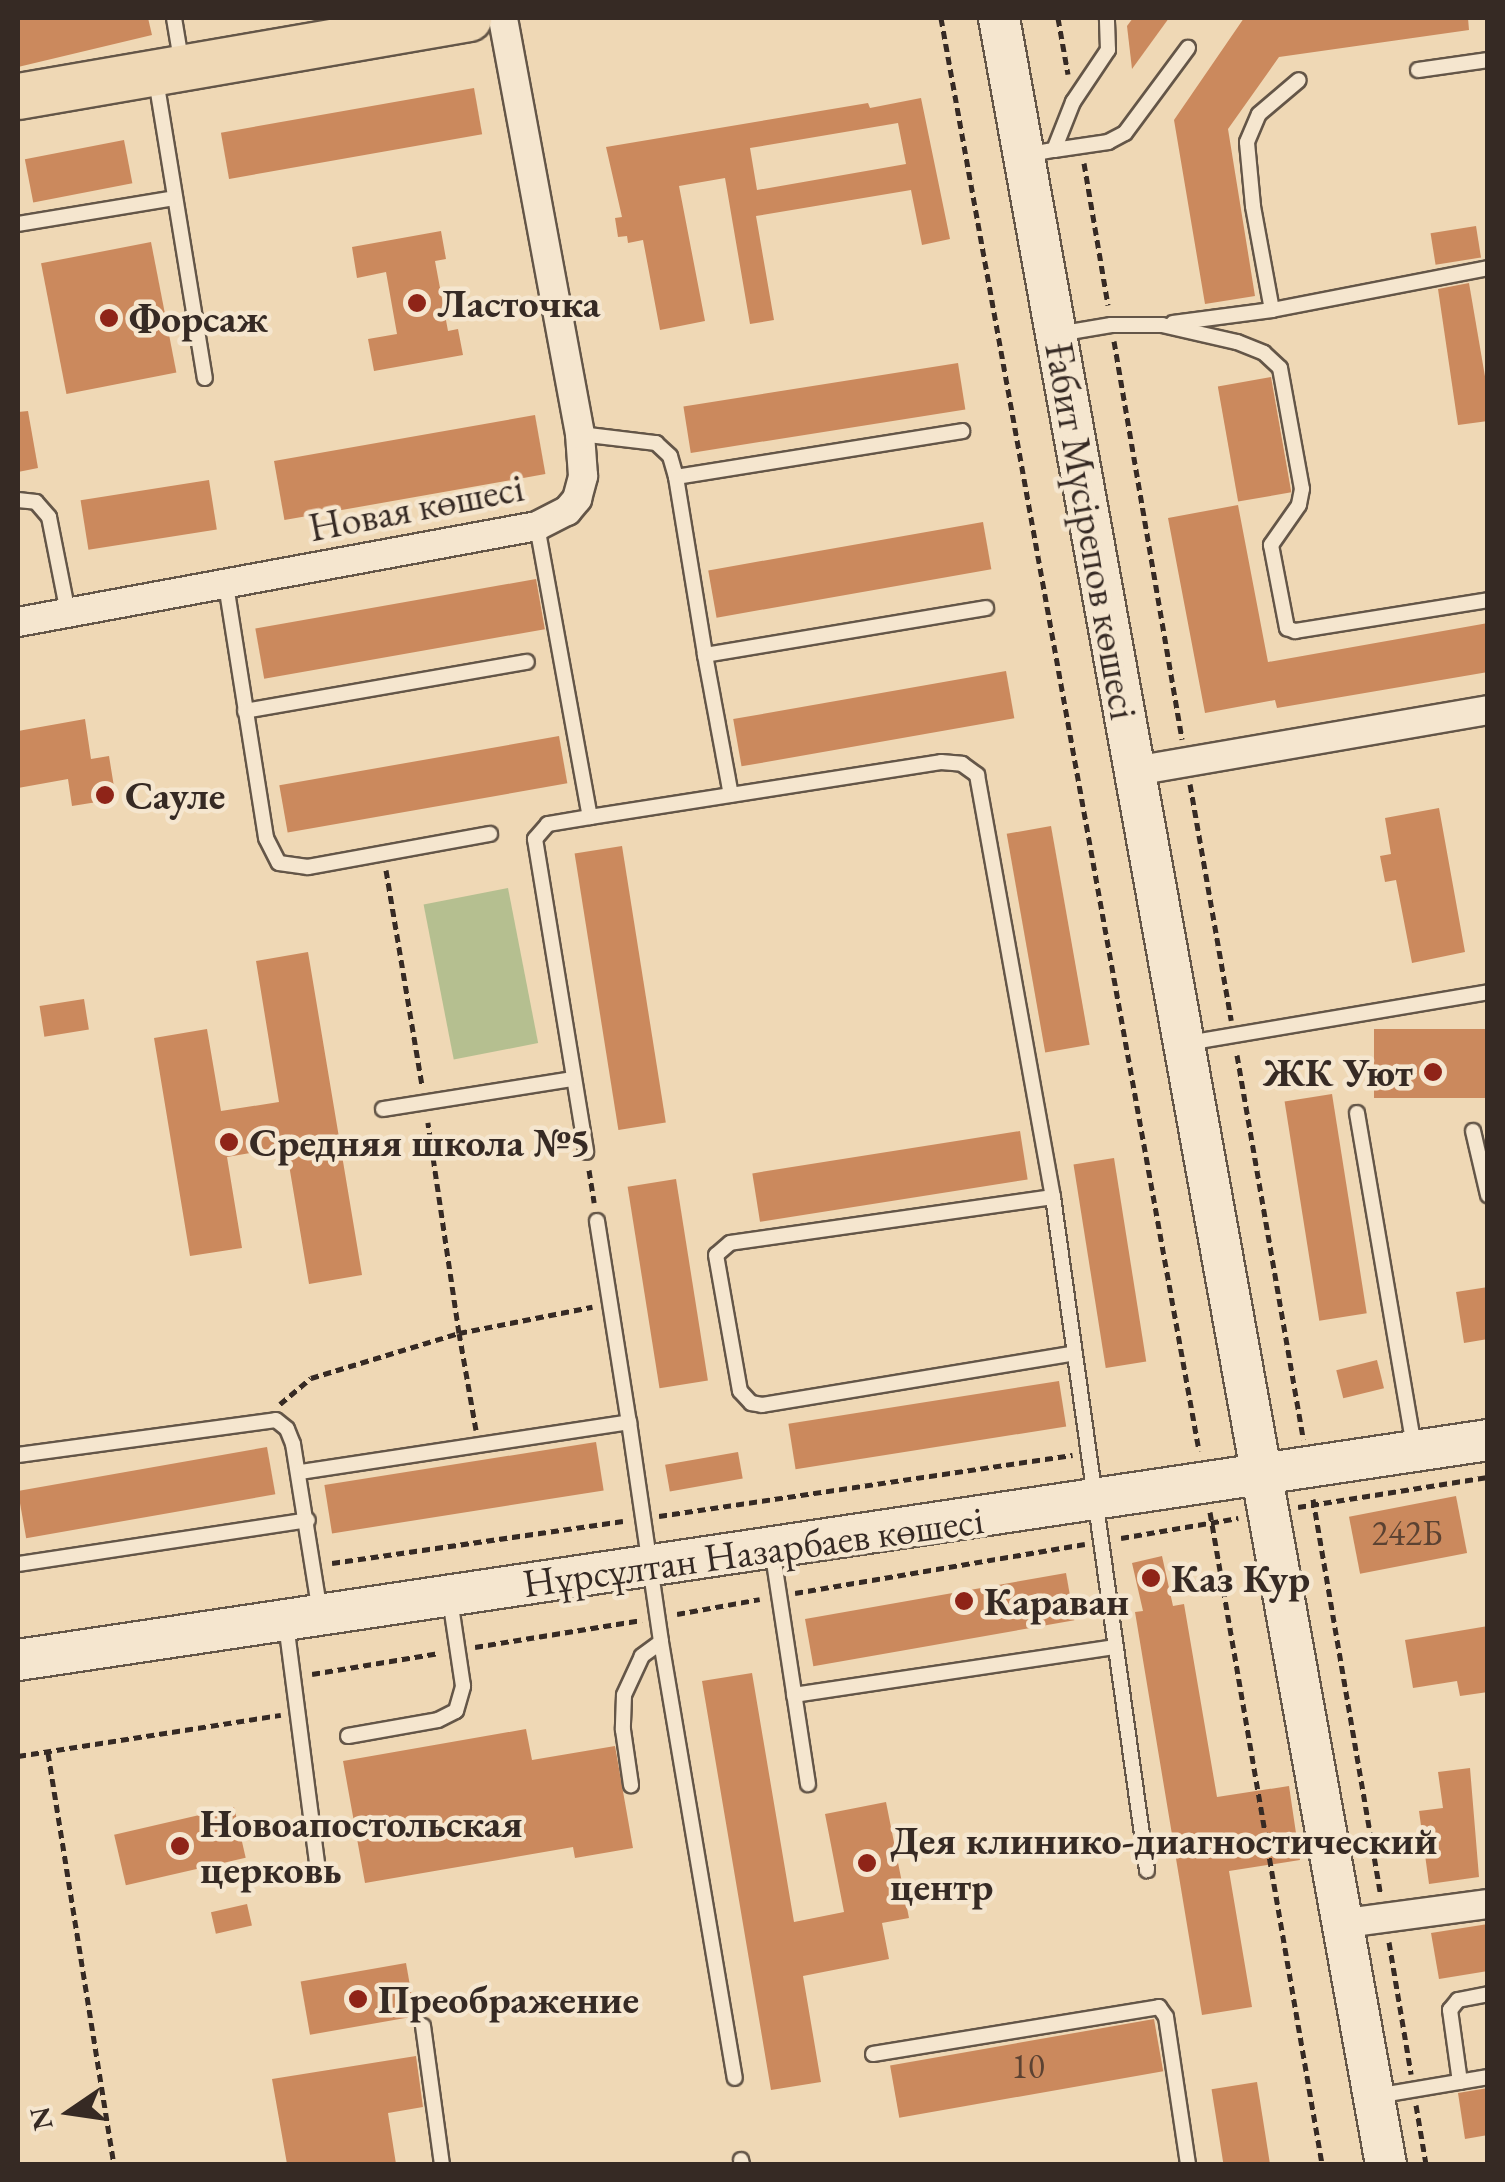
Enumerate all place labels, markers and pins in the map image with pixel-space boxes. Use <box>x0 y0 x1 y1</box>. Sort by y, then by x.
place label: Ласточка <box>437 279 600 327</box>
marker: Ласточка <box>406 292 428 314</box>
place label: Форсаж <box>129 294 268 342</box>
marker: Форсаж <box>98 307 120 329</box>
place label: Сауле <box>125 771 226 819</box>
marker: Сауле <box>94 784 116 806</box>
place label: ЖК Уют <box>1263 1048 1413 1096</box>
marker: ЖК Уют <box>1422 1061 1444 1083</box>
place label: Средняя школа №5 <box>249 1118 591 1166</box>
marker: Средняя школа №5 <box>218 1131 240 1153</box>
place label: Каз Кур <box>1171 1554 1310 1602</box>
marker: Каз Кур <box>1140 1567 1162 1589</box>
place label: Караван <box>984 1577 1129 1625</box>
marker: Караван <box>953 1590 975 1612</box>
place label: Новоапостольская церковь <box>200 1799 523 1893</box>
place label: Дея клинико-диагностический центр <box>890 1816 1438 1910</box>
marker: Новоапостольская церковь <box>169 1835 191 1857</box>
marker: Дея клинико-диагностический центр <box>854 1850 880 1876</box>
place label: Преображение <box>378 1975 639 2023</box>
marker: Преображение <box>347 1988 369 2010</box>

